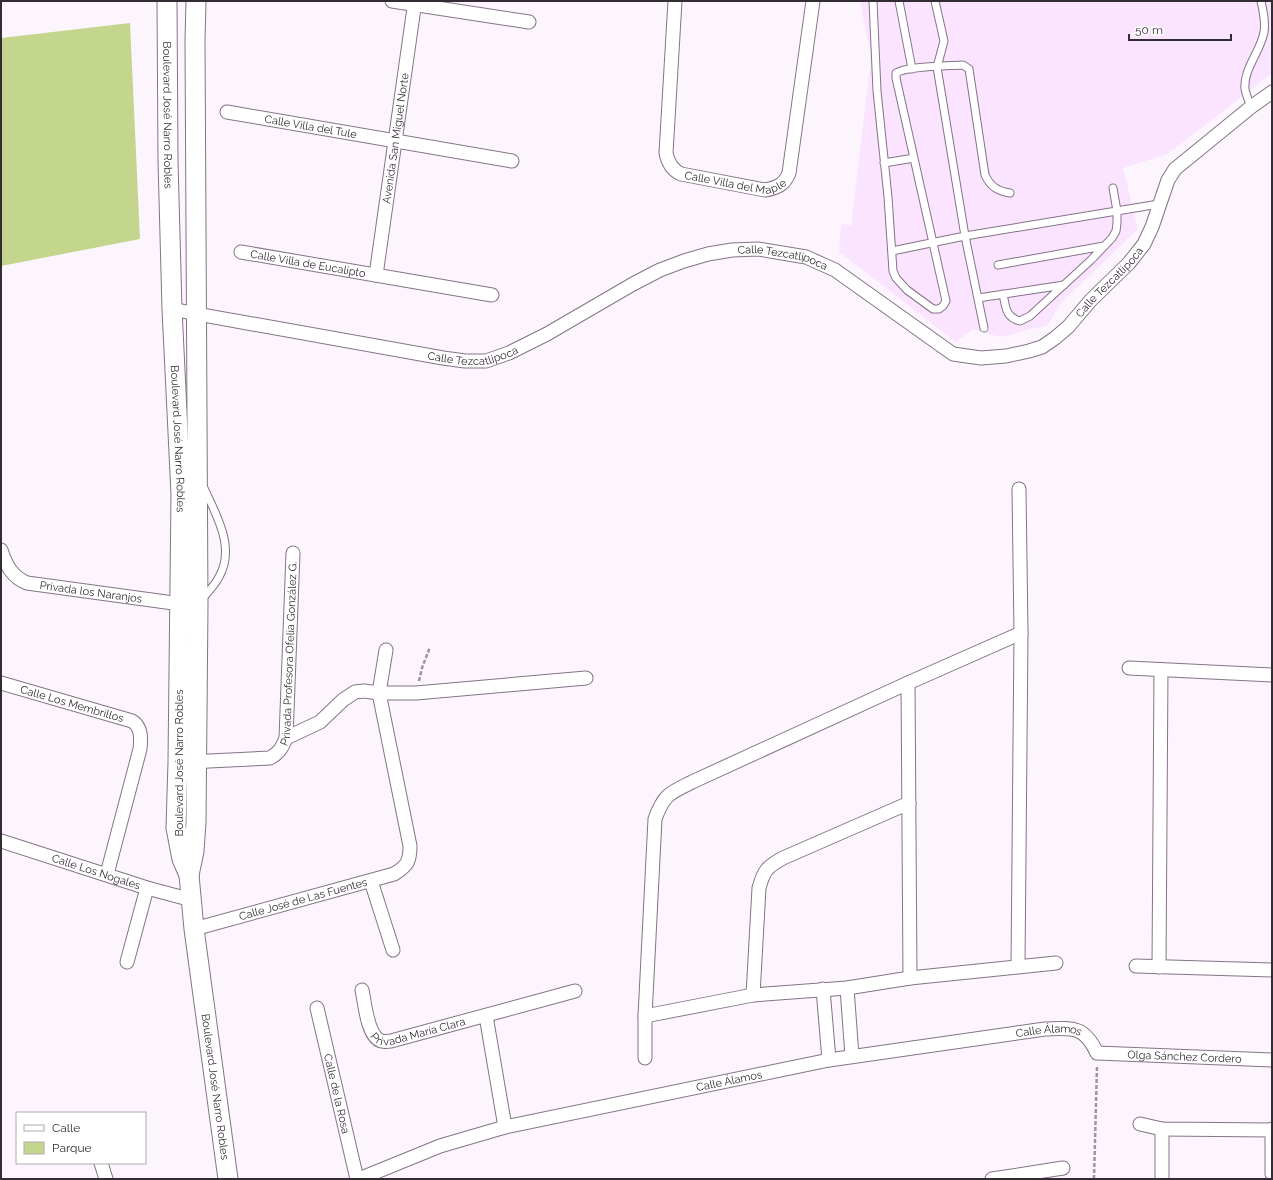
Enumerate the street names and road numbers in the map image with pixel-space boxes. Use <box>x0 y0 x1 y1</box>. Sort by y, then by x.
street label: Boulevard José Narro Robles <box>160 41 175 189</box>
street label: Avenida San Miguel Norte <box>380 72 412 205</box>
street label: Calle Villa del Tule <box>264 113 358 141</box>
street label: Calle Villa del Maple <box>684 169 790 197</box>
street label: Calle Tezcatlipoca <box>737 243 830 273</box>
street label: Calle Tezcatlipoca <box>1073 245 1146 320</box>
street label: Calle Villa de Eucalipto <box>249 248 367 280</box>
street label: Calle Tezcatlipoca <box>427 344 520 368</box>
street label: Boulevard José Narro Robles <box>168 365 187 513</box>
street label: Privada Profesora Ofelia González G. <box>277 561 300 748</box>
street label: Privada los Naranjos <box>39 579 143 606</box>
street label: Calle Los Membrillos <box>19 683 125 725</box>
street label: Boulevard José Narro Robles <box>173 689 186 837</box>
street label: Calle Los Nogales <box>50 852 142 892</box>
street label: Calle José de Las Fuentes <box>238 876 369 923</box>
street label: Boulevard José Narro Robles <box>199 1013 231 1161</box>
street label: Privada María Clara <box>367 1015 467 1049</box>
street label: Calle Álamos <box>1015 1022 1084 1040</box>
street label: Olga Sánchez Cordero <box>1127 1048 1242 1066</box>
street label: Calle de la Rosa <box>321 1053 352 1135</box>
street label: Calle Álamos <box>695 1068 763 1094</box>

